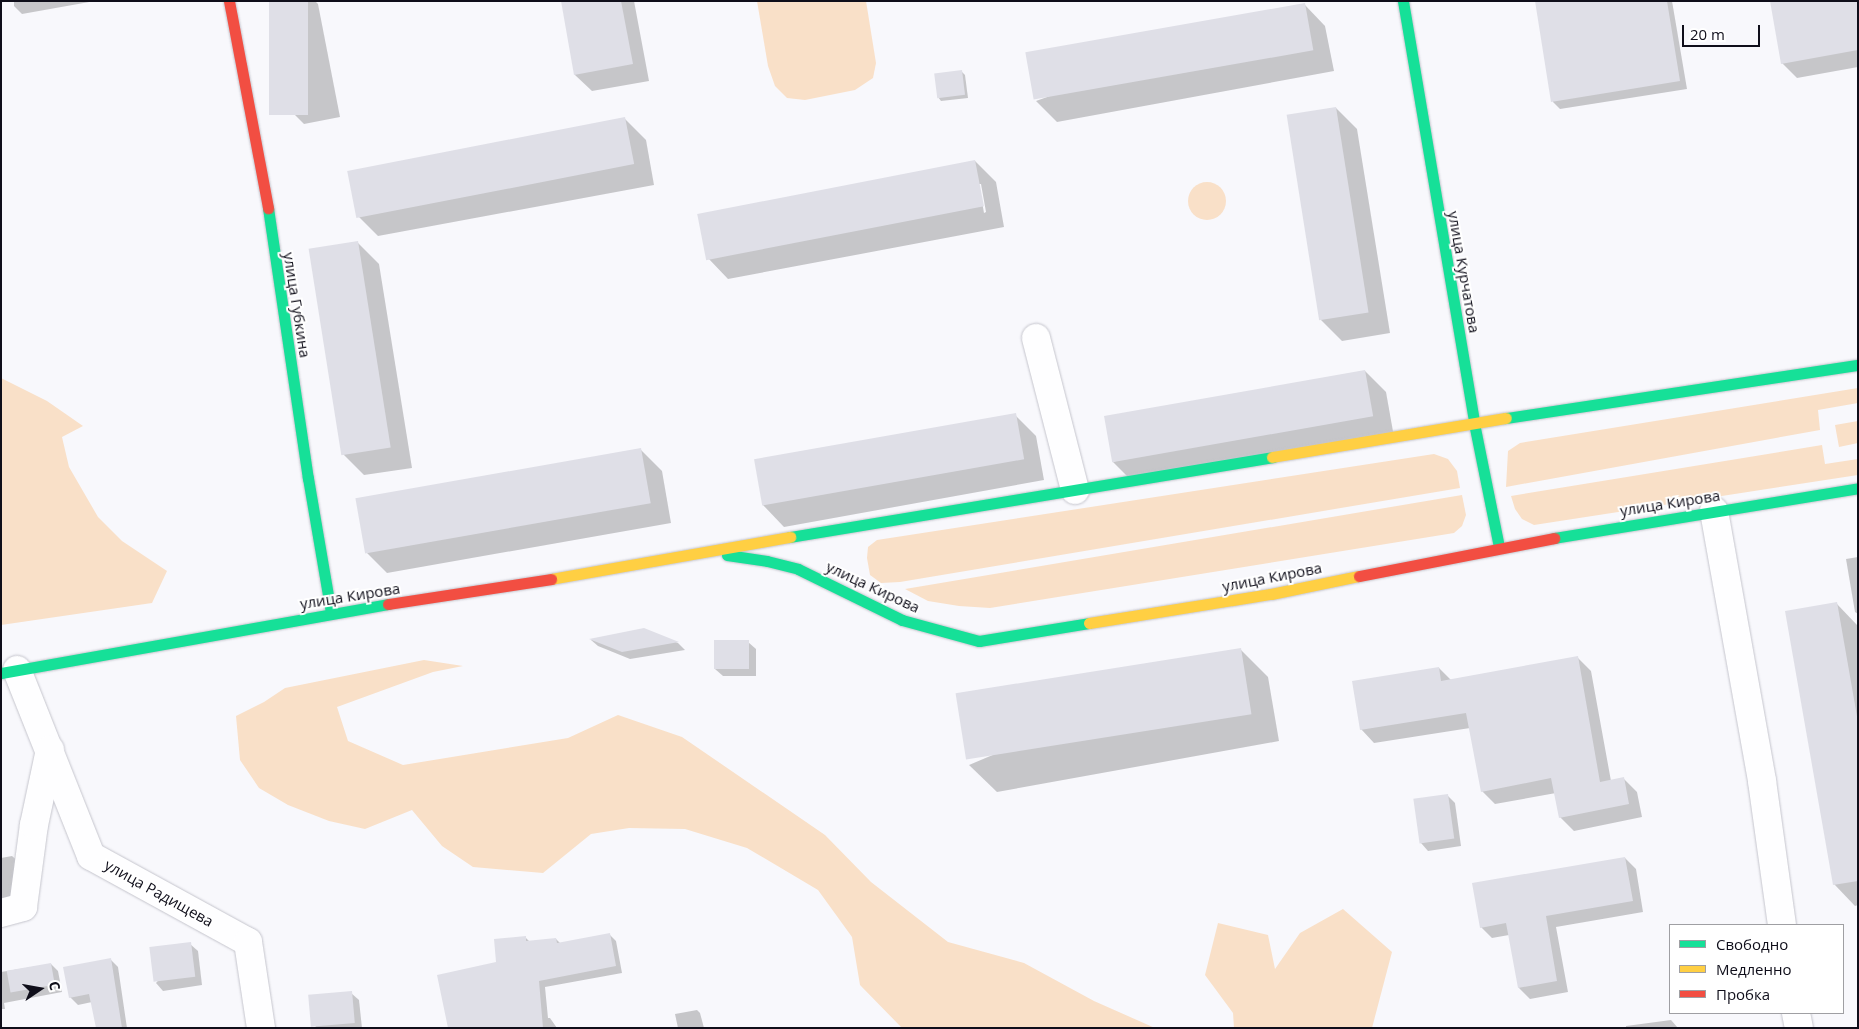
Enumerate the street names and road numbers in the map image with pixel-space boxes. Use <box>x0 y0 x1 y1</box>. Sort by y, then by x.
street label: улица Курчатова <box>1444 210 1484 334</box>
street label: улица Губкина <box>280 251 314 359</box>
street label: улица Кирова <box>1619 486 1721 520</box>
street label: улица Кирова <box>823 557 923 617</box>
street label: улица Кирова <box>1221 559 1323 595</box>
street label: улица Кирова <box>299 579 401 613</box>
street label: улица Радищева <box>101 856 217 930</box>

